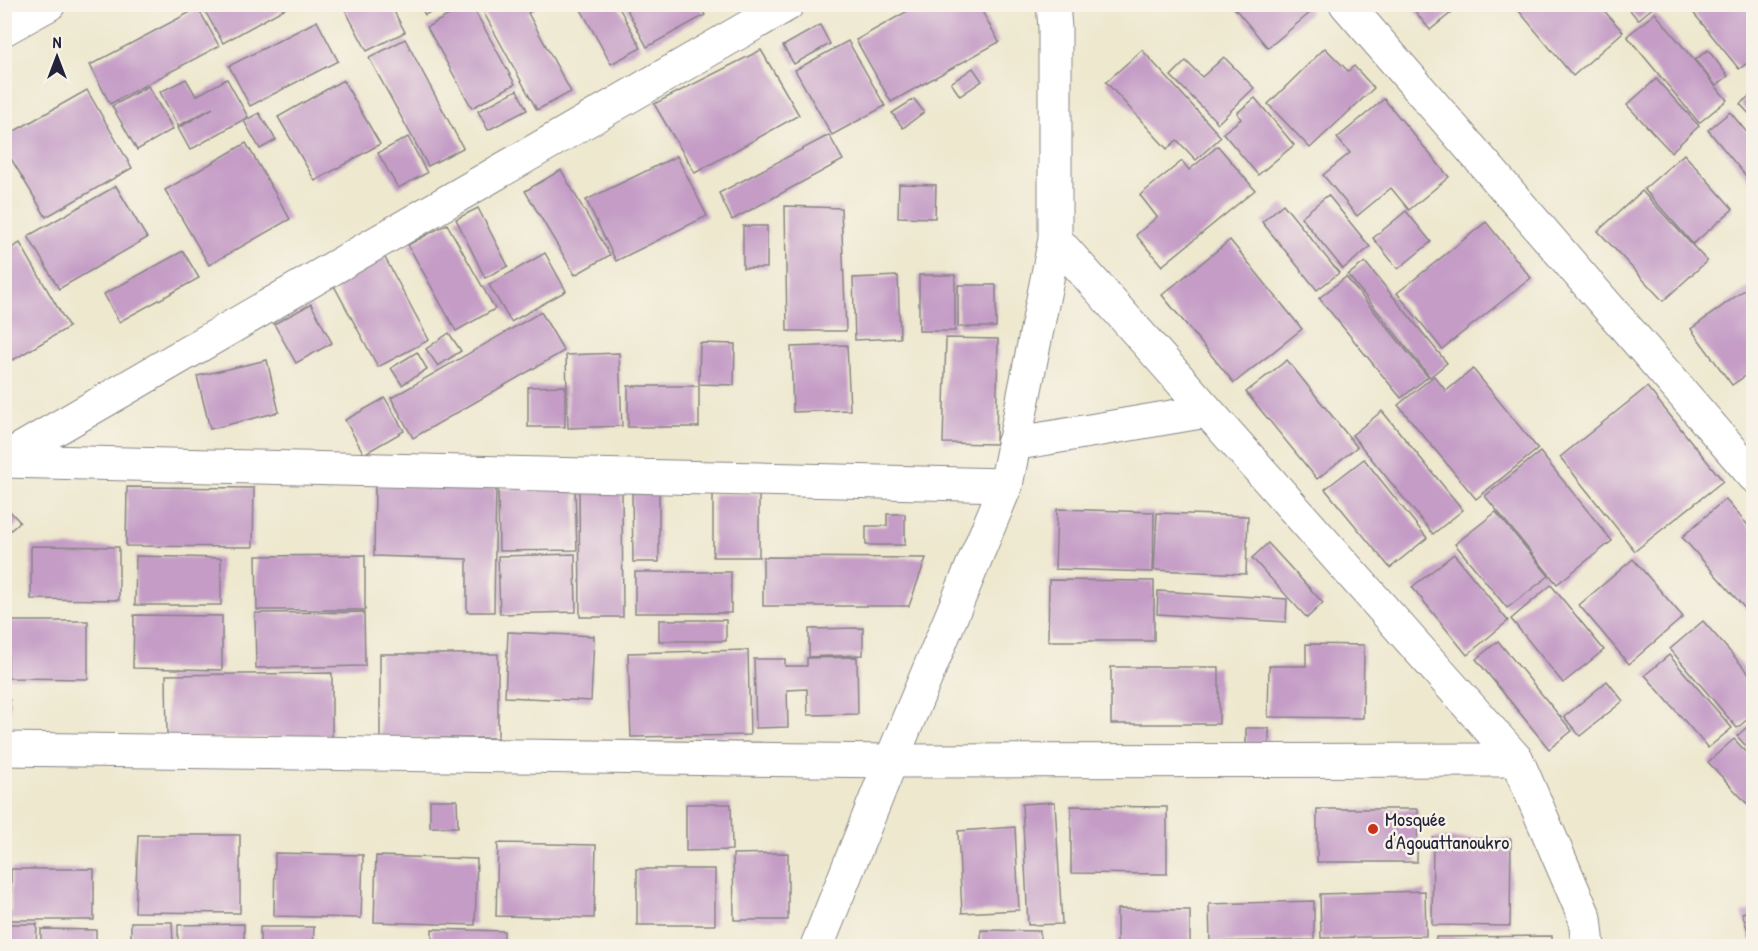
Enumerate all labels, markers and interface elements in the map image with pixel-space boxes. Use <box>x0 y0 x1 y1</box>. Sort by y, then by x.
north arrow <box>27 27 87 87</box>
text: N <box>53 31 62 53</box>
place label: Mosquée d'Agouattanoukro <box>1385 805 1509 855</box>
marker: Mosquée d'Agouattanoukro <box>1366 822 1380 836</box>

